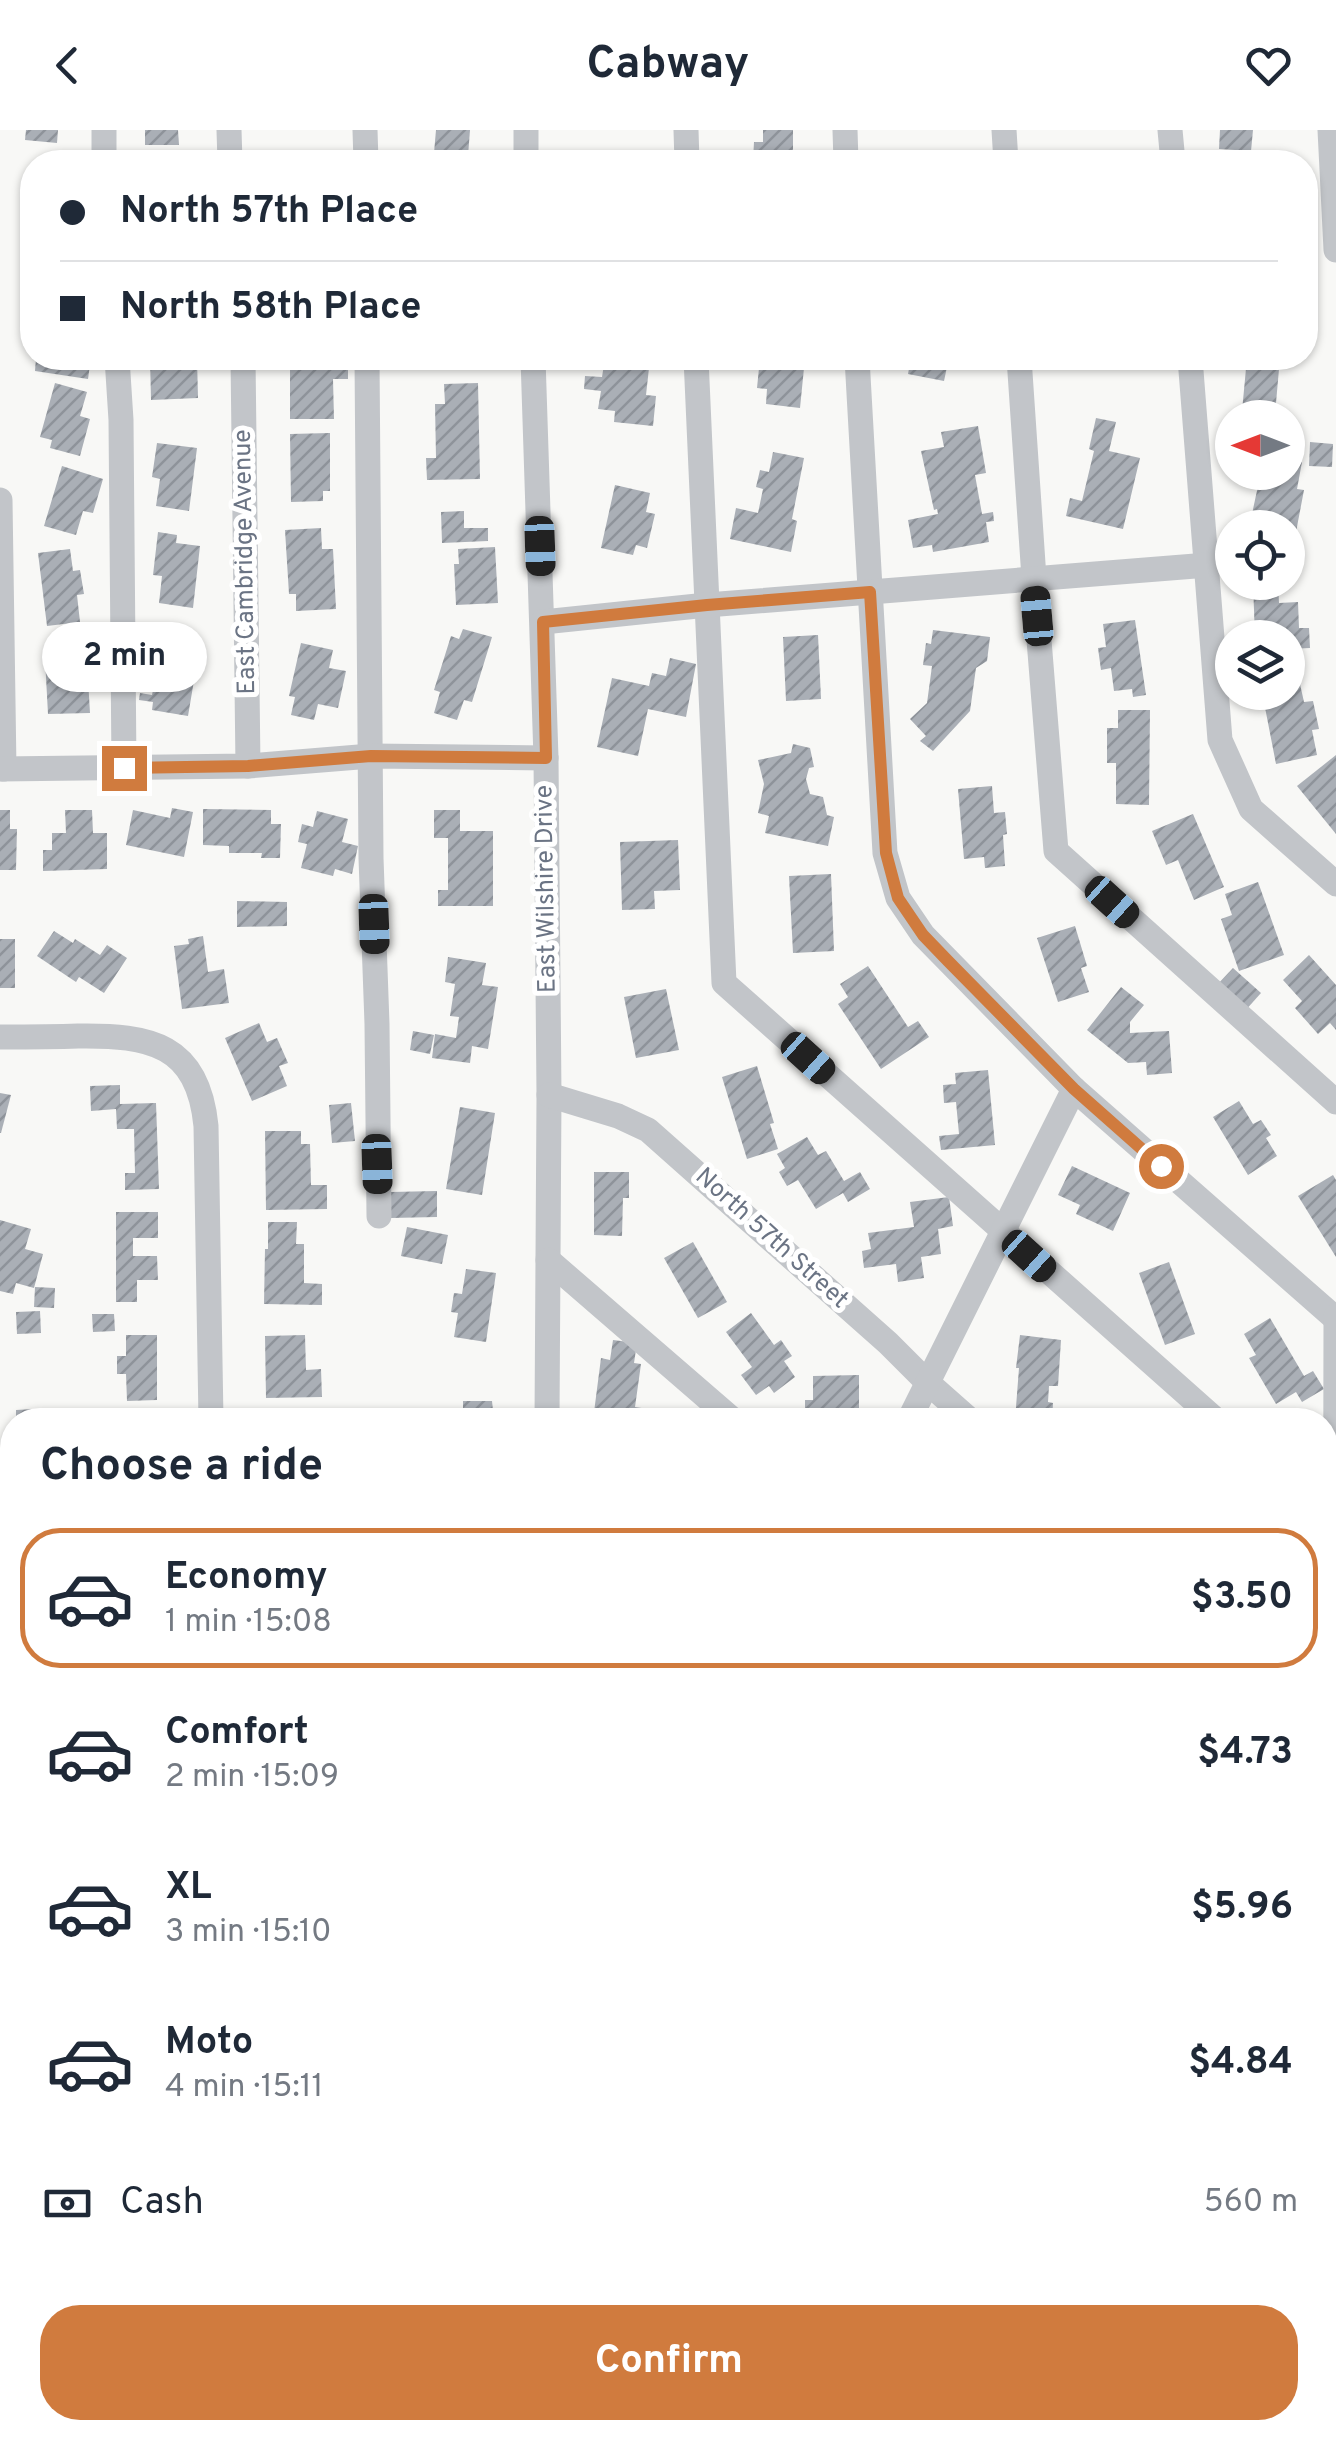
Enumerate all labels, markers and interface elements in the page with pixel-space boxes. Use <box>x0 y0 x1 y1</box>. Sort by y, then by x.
text: Cabway <box>587 37 749 94</box>
icon: back <box>40 38 95 93</box>
icon: heart <box>1241 38 1296 93</box>
text: North 57th Place <box>120 188 418 237</box>
text: North 58th Place <box>120 284 422 333</box>
north arrow <box>1215 400 1305 490</box>
map controls <box>1215 400 1305 710</box>
street label: East Cambridge Avenue <box>228 429 264 695</box>
button: locate <box>1215 510 1305 600</box>
car <box>524 515 556 577</box>
car <box>1019 585 1055 647</box>
button: layers <box>1215 620 1305 710</box>
callout: 2 min <box>42 623 206 693</box>
text: 2 min <box>83 637 166 677</box>
route end <box>102 746 147 791</box>
street label: East Wilshire Drive <box>529 785 565 993</box>
car <box>1080 871 1144 933</box>
car <box>358 893 390 955</box>
car <box>776 1027 840 1089</box>
car <box>361 1133 393 1195</box>
route start <box>1139 1144 1184 1189</box>
street label: North 57th Street <box>688 1162 854 1316</box>
car <box>997 1225 1061 1287</box>
text: Choose a ride <box>40 1439 323 1496</box>
icon: car <box>45 1553 135 1643</box>
text: Economy <box>165 1554 327 1603</box>
text: $3.50 <box>1191 1574 1293 1623</box>
text: 1 min · 15:08 <box>165 1603 332 1643</box>
icon: car <box>45 1708 135 1798</box>
text: Comfort <box>165 1709 309 1758</box>
text: $4.73 <box>1197 1729 1293 1778</box>
text: 2 min · 15:09 <box>165 1758 339 1798</box>
icon: car <box>45 1863 135 1953</box>
text: XL <box>165 1864 212 1913</box>
text: $5.96 <box>1191 1884 1293 1933</box>
text: 3 min · 15:10 <box>165 1913 332 1953</box>
icon: car <box>45 2018 135 2108</box>
text: Moto <box>165 2019 253 2068</box>
text: $4.84 <box>1188 2039 1293 2088</box>
text: 4 min · 15:11 <box>165 2068 324 2108</box>
icon: cash <box>40 2176 95 2231</box>
text: Cash <box>120 2179 204 2228</box>
text: 560 m <box>1204 2183 1298 2223</box>
button: Confirm <box>40 2305 1298 2420</box>

